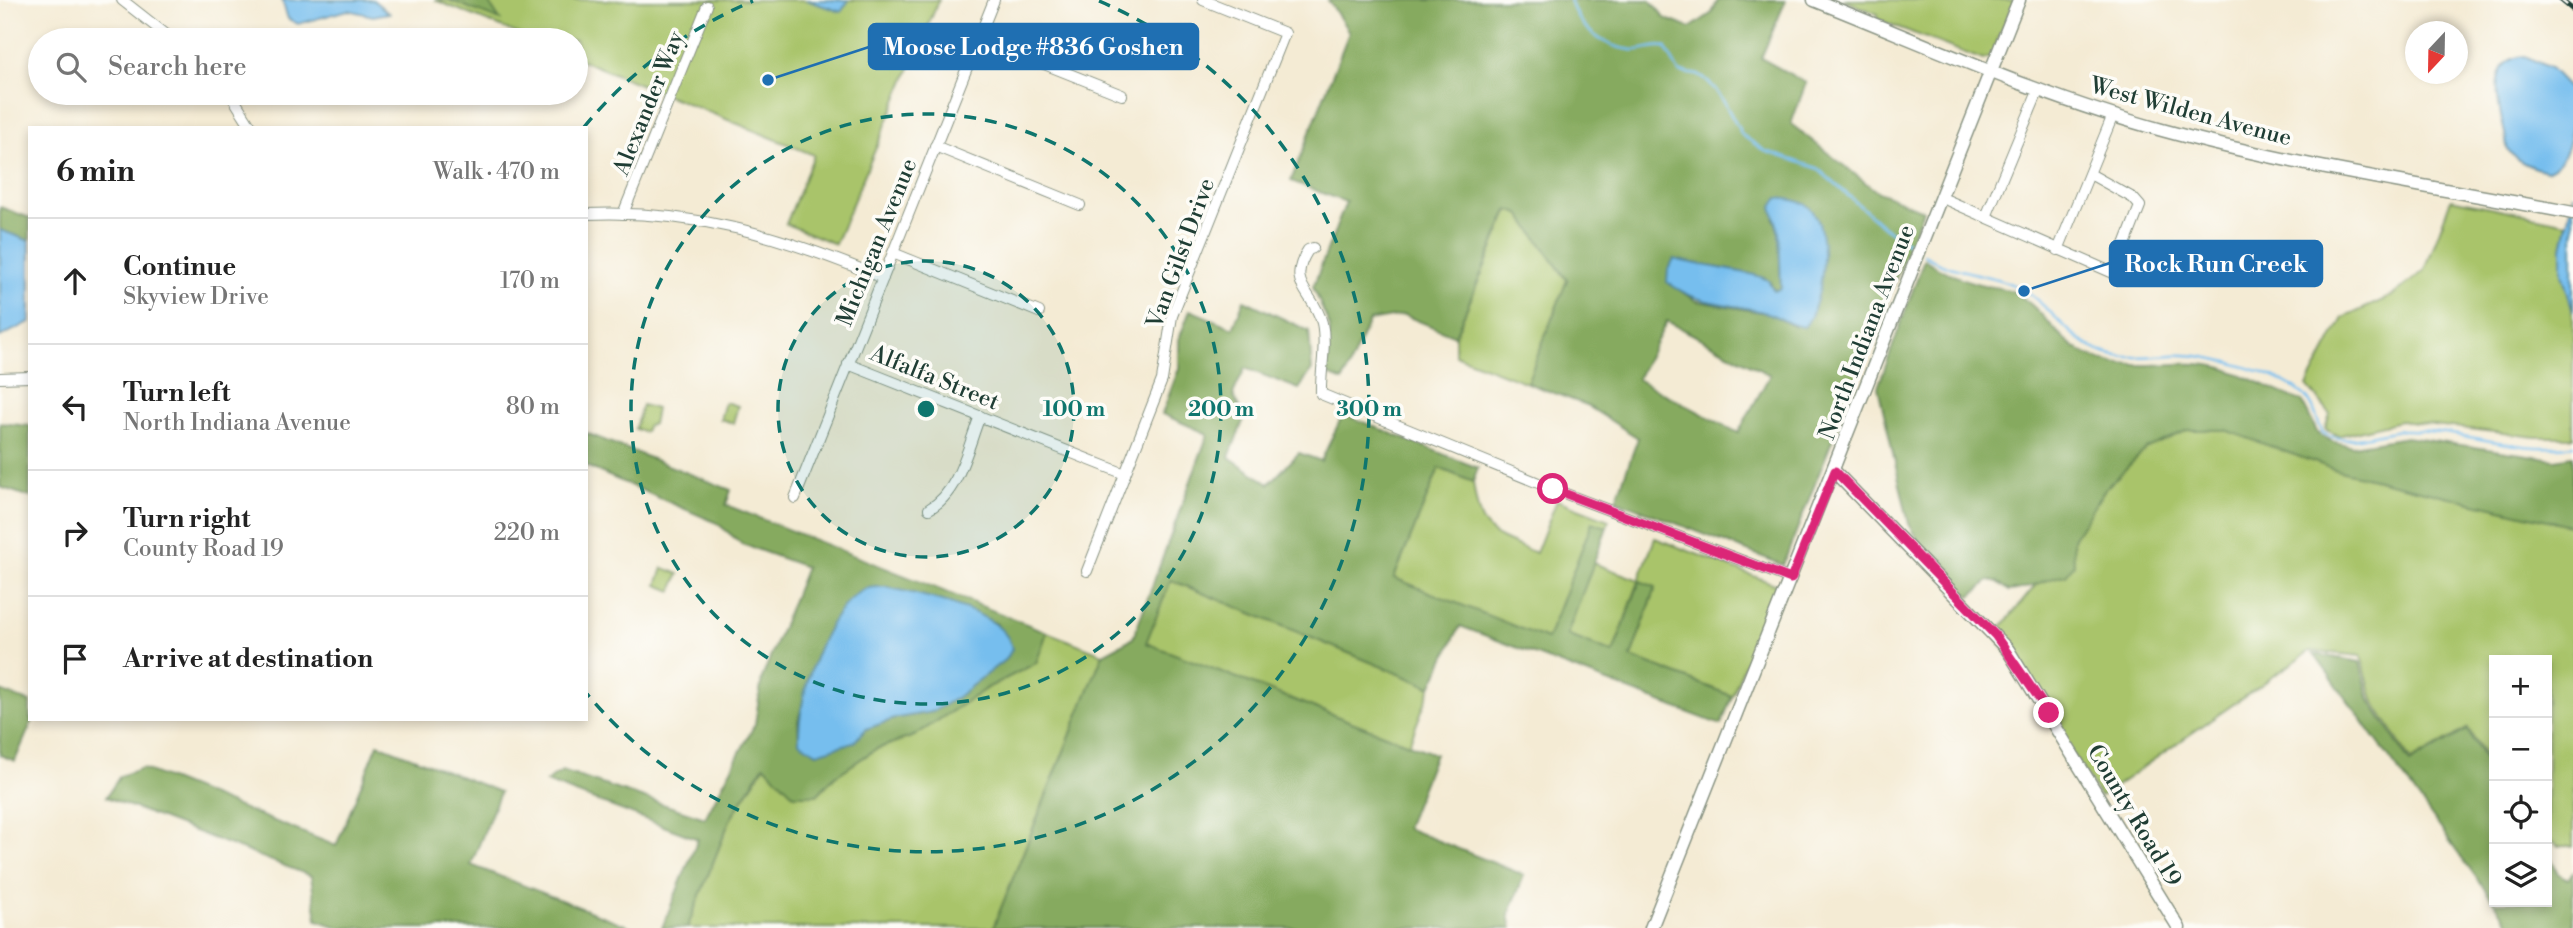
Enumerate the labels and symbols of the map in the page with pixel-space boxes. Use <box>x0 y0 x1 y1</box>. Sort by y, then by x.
north arrow <box>2405 21 2468 84</box>
callout: Moose Lodge #836 Goshen <box>869 24 1198 69</box>
street label: Alexander Way <box>607 26 691 180</box>
text: Moose Lodge #836 Goshen <box>882 33 1184 63</box>
street label: West Wilden Avenue <box>2086 71 2295 152</box>
street label: Michigan Avenue <box>831 154 923 330</box>
street label: Van Gilst Drive <box>1140 174 1221 333</box>
street label: North Indiana Avenue <box>1813 221 1921 444</box>
callout: Rock Run Creek <box>2110 241 2322 286</box>
text: Rock Run Creek <box>2124 250 2309 280</box>
street label: Alfalfa Street <box>865 339 1003 416</box>
centre of rings <box>914 397 938 421</box>
text: 100 m <box>1043 397 1105 423</box>
text: 200 m <box>1188 397 1254 423</box>
text: 300 m <box>1336 397 1402 423</box>
route start <box>1537 473 1568 504</box>
route end <box>2033 697 2064 728</box>
street label: County Road 19 <box>2081 739 2188 892</box>

